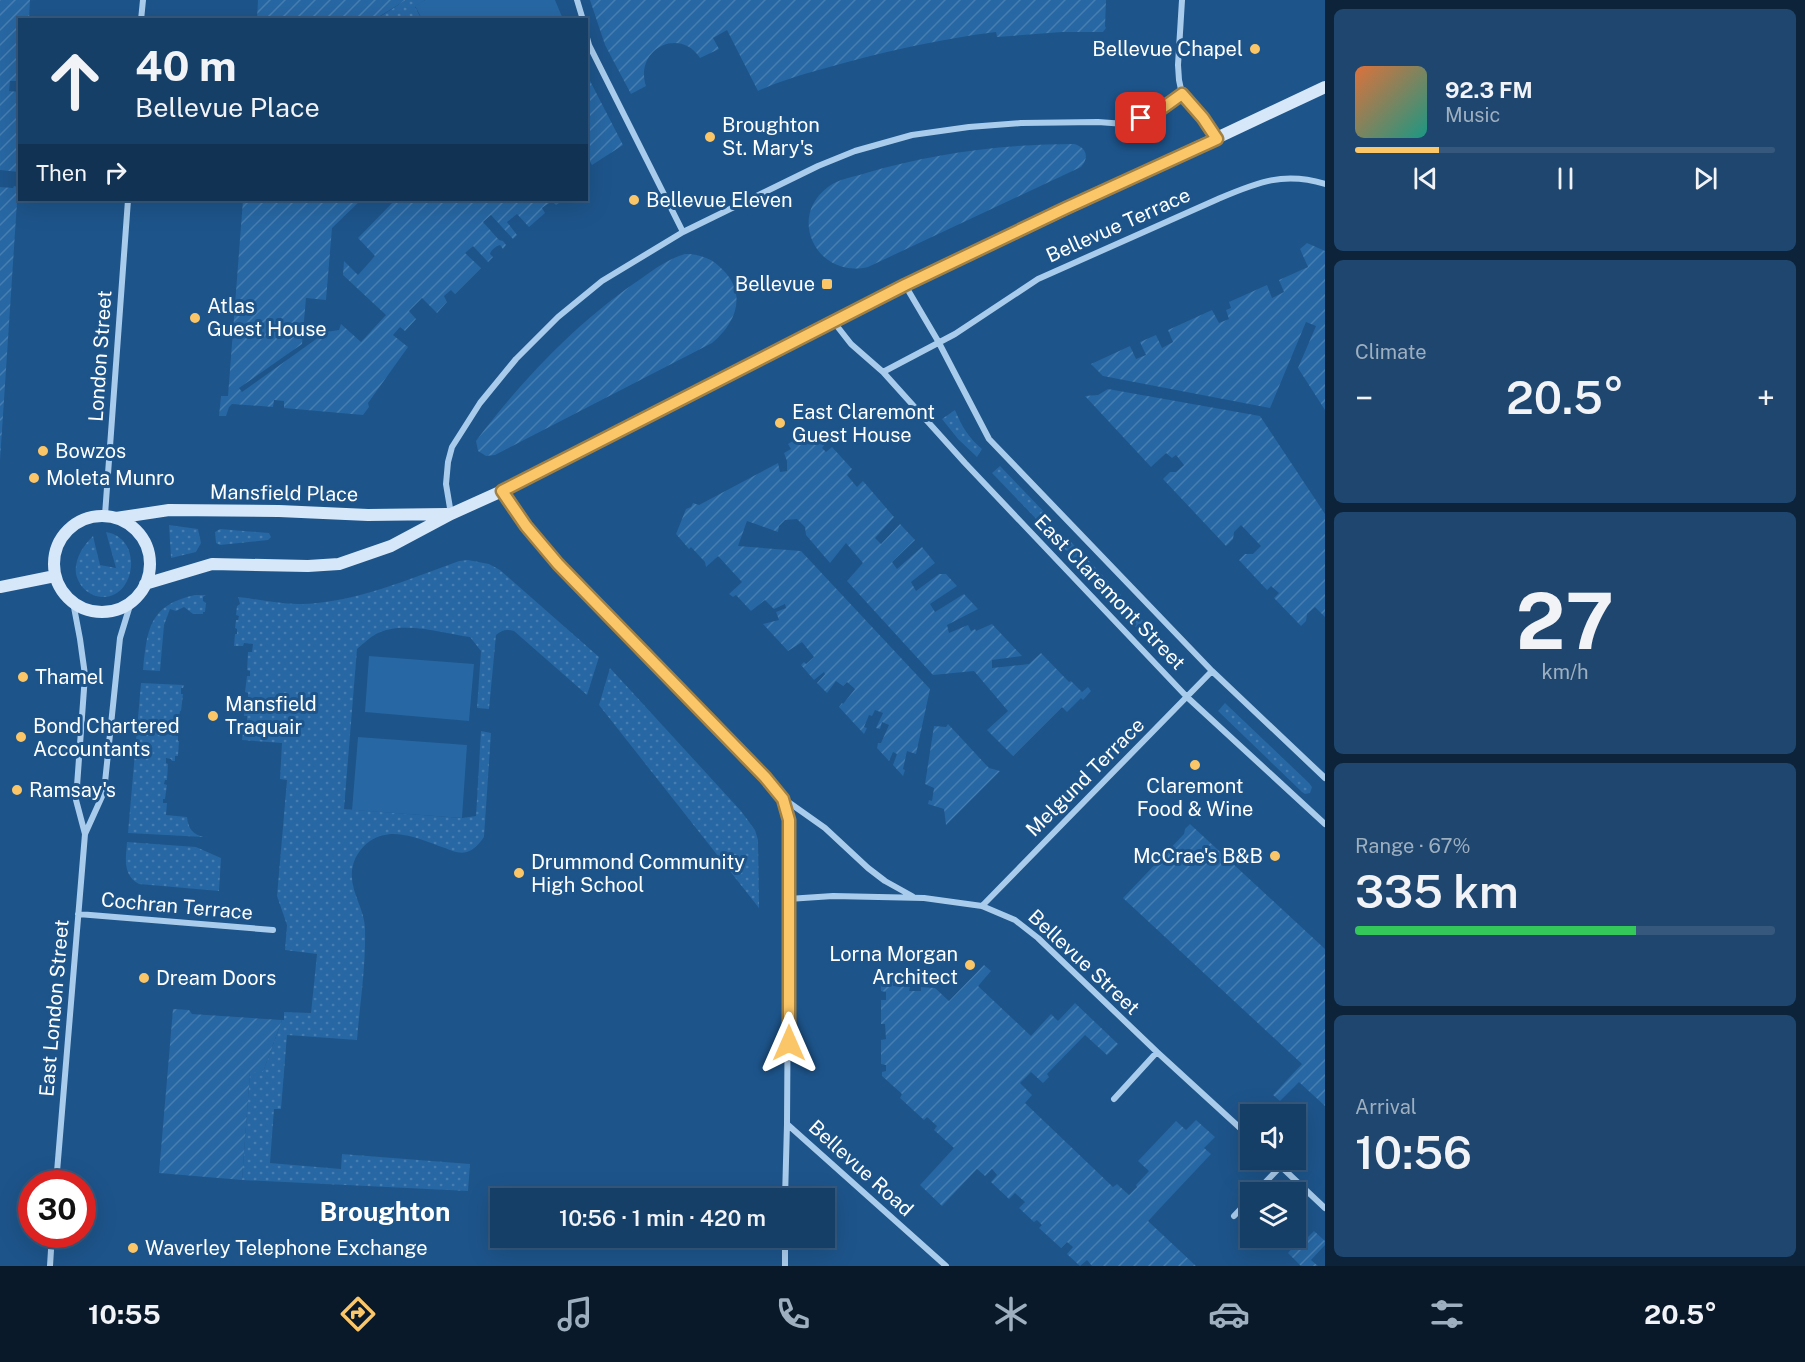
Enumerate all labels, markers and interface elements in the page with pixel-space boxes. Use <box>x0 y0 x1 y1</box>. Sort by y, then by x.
place label: Bellevue Chapel <box>1092 37 1243 61</box>
text: 40 m <box>135 41 237 90</box>
icon: ahead <box>36 42 114 120</box>
marker: Bellevue Chapel <box>1248 42 1262 56</box>
text: 92.3 FM <box>1445 77 1533 103</box>
text: Bellevue Place <box>135 91 320 123</box>
pin <box>1115 92 1166 143</box>
icon: arrive <box>1124 101 1157 134</box>
text: Music <box>1445 103 1500 127</box>
place label: Broughton St. Mary's <box>722 113 820 160</box>
marker: Broughton St. Mary's <box>703 130 717 144</box>
icon: right <box>99 156 132 189</box>
text: Then <box>36 160 87 186</box>
icon: previous <box>1409 162 1442 195</box>
icon: pause <box>1549 162 1582 195</box>
icon: next <box>1689 162 1722 195</box>
street label: Bellevue Terrace <box>1042 182 1194 268</box>
place label: Bellevue Eleven <box>646 188 793 212</box>
marker: Bellevue Eleven <box>627 193 641 207</box>
place label: Bellevue <box>735 272 815 296</box>
marker: Bellevue <box>820 277 834 291</box>
street label: London Street <box>83 289 117 423</box>
place label: Atlas Guest House <box>207 294 327 341</box>
marker: Atlas Guest House <box>188 311 202 325</box>
text: Climate <box>1355 340 1427 364</box>
text: 20.5° <box>1506 371 1624 424</box>
text: − <box>1355 379 1373 417</box>
text: + <box>1757 379 1775 417</box>
place label: East Claremont Guest House <box>792 400 935 447</box>
marker: East Claremont Guest House <box>773 416 787 430</box>
place label: Bowzos <box>55 439 126 463</box>
marker: Bowzos <box>36 444 50 458</box>
place label: Moleta Munro <box>46 466 175 490</box>
marker: Moleta Munro <box>27 471 41 485</box>
street label: Mansfield Place <box>210 480 358 506</box>
street label: East Claremont Street <box>1030 509 1190 675</box>
text: 27 <box>1516 575 1614 667</box>
text: km/h <box>1541 660 1589 684</box>
place label: Thamel <box>35 665 104 689</box>
marker: Thamel <box>16 670 30 684</box>
place label: Mansfield Traquair <box>225 692 317 739</box>
marker: Mansfield Traquair <box>206 709 220 723</box>
street label: Melgund Terrace <box>1021 713 1149 841</box>
place label: Bond Chartered Accountants <box>33 714 180 761</box>
marker: Bond Chartered Accountants <box>14 730 28 744</box>
marker: Claremont Food & Wine <box>1188 758 1202 772</box>
place label: Claremont Food & Wine <box>1137 774 1253 821</box>
place label: Ramsay's <box>29 778 116 802</box>
marker: Ramsay's <box>10 783 24 797</box>
text: Range · 67% <box>1355 834 1471 858</box>
place label: McCrae's B&B <box>1133 844 1263 868</box>
marker: McCrae's B&B <box>1268 849 1282 863</box>
place label: Drummond Community High School <box>531 850 745 897</box>
text: 335 km <box>1355 865 1519 918</box>
marker: Drummond Community High School <box>512 866 526 880</box>
street label: Cochran Terrace <box>100 887 254 925</box>
street label: Bellevue Street <box>1023 904 1145 1020</box>
street label: East London Street <box>34 918 74 1098</box>
place label: Lorna Morgan Architect <box>829 942 958 989</box>
marker: Lorna Morgan Architect <box>963 958 977 972</box>
place label: Dream Doors <box>156 966 276 990</box>
marker: Dream Doors <box>137 971 151 985</box>
position arrow <box>757 1011 821 1075</box>
text: Arrival <box>1355 1095 1417 1119</box>
map controls <box>1240 1104 1306 1248</box>
button: sound <box>1240 1104 1306 1170</box>
street label: Bellevue Road <box>804 1115 918 1221</box>
text: 10:56 <box>1355 1126 1472 1179</box>
speed limit sign: 30 <box>18 1170 96 1248</box>
button: layers <box>1240 1182 1306 1248</box>
district label: Broughton <box>320 1196 450 1227</box>
text: 10:56 · 1 min · 420 m <box>559 1205 766 1231</box>
place label: Waverley Telephone Exchange <box>145 1236 428 1260</box>
marker: Waverley Telephone Exchange <box>126 1241 140 1255</box>
icon: directions <box>337 1293 379 1335</box>
icon: music <box>554 1293 596 1335</box>
icon: phone <box>772 1293 814 1335</box>
icon: climate <box>990 1293 1032 1335</box>
icon: car <box>1208 1293 1250 1335</box>
icon: filters <box>1426 1293 1468 1335</box>
text: 10:55 <box>88 1298 161 1330</box>
text: 20.5° <box>1644 1298 1717 1330</box>

